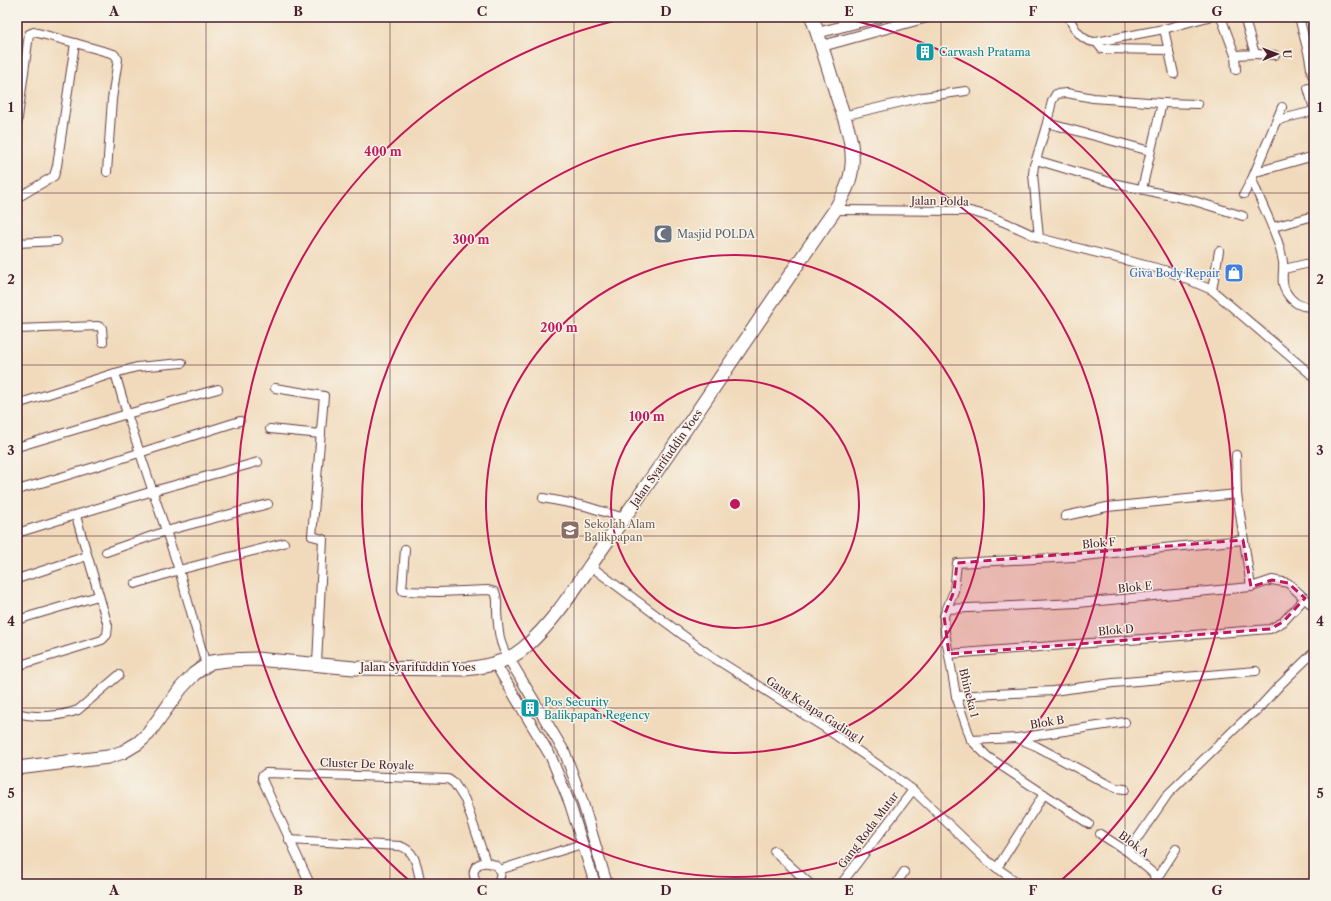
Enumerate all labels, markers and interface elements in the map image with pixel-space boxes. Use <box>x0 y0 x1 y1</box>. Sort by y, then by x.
text: A <box>108 3 120 19</box>
text: B <box>293 3 303 19</box>
text: C <box>477 3 487 19</box>
text: D <box>660 3 672 19</box>
text: E <box>844 3 854 19</box>
text: F <box>1029 3 1038 19</box>
text: G <box>1211 3 1223 19</box>
north arrow <box>1257 34 1297 74</box>
building icon: Carwash Pratama <box>914 41 936 63</box>
place label: Carwash Pratama <box>939 45 1031 59</box>
text: U <box>1280 49 1294 58</box>
text: 1 <box>8 99 14 115</box>
text: 1 <box>1317 99 1323 115</box>
text: 400 m <box>364 144 402 159</box>
street label: Jalan Polda <box>909 193 969 209</box>
mosque icon: Masjid POLDA <box>652 223 674 245</box>
place label: Masjid POLDA <box>677 227 756 241</box>
text: 300 m <box>452 232 490 247</box>
shop icon: Giva Body Repair <box>1223 262 1245 284</box>
place label: Giva Body Repair <box>1129 266 1220 280</box>
text: 2 <box>7 271 15 287</box>
text: 2 <box>1316 271 1324 287</box>
text: 200 m <box>540 320 578 335</box>
street label: Jalan Syarifuddin Yoes <box>626 406 705 511</box>
text: 100 m <box>629 409 665 424</box>
text: 3 <box>7 442 15 458</box>
text: 3 <box>1316 442 1324 458</box>
centre of rings <box>728 497 742 511</box>
place label: Sekolah Alam Balikpapan <box>584 517 656 544</box>
school or university icon: Sekolah Alam Balikpapan <box>559 519 581 541</box>
street label: Blok F <box>1082 535 1116 551</box>
street label: Blok E <box>1117 578 1153 596</box>
text: 4 <box>7 613 15 629</box>
text: 4 <box>1316 613 1324 629</box>
street label: Blok D <box>1098 621 1134 639</box>
street label: Jalan Syarifuddin Yoes <box>358 660 476 674</box>
street label: Bhineka 1 <box>956 667 982 719</box>
street label: Gang Kelapa Gading I <box>764 673 866 747</box>
place label: Pos Security Balikpapan Regency <box>544 695 651 722</box>
building icon: Pos Security Balikpapan Regency <box>519 697 541 719</box>
street label: Blok B <box>1029 712 1065 732</box>
street label: Cluster De Royale <box>320 755 414 773</box>
text: 5 <box>7 785 15 801</box>
text: 5 <box>1316 785 1324 801</box>
street label: Gang Roda Mutar <box>835 789 902 871</box>
street label: Blok A <box>1116 828 1153 860</box>
text: A <box>108 882 120 898</box>
text: B <box>293 882 303 898</box>
text: C <box>477 882 487 898</box>
text: D <box>660 882 672 898</box>
text: E <box>844 882 854 898</box>
text: F <box>1029 882 1038 898</box>
text: G <box>1211 882 1223 898</box>

